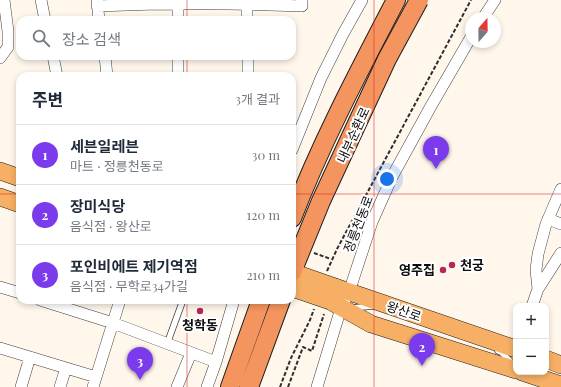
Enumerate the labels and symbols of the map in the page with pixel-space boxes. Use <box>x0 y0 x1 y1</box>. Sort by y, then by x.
north arrow <box>465 12 501 48</box>
street label: 내부순환로 <box>332 104 373 165</box>
pin: 1 <box>423 136 449 169</box>
your location <box>377 169 397 189</box>
street label: 정릉천동로 <box>339 193 376 255</box>
place label: 천궁 <box>460 256 484 273</box>
marker: 천궁 <box>447 260 457 270</box>
place label: 영주집 <box>399 261 435 278</box>
marker: 영주집 <box>438 265 448 275</box>
street label: 왕산로 <box>384 297 424 324</box>
marker: 청학동 <box>195 306 205 316</box>
place label: 청학동 <box>182 316 218 333</box>
pin: 2 <box>409 333 435 366</box>
pin: 3 <box>127 347 153 380</box>

